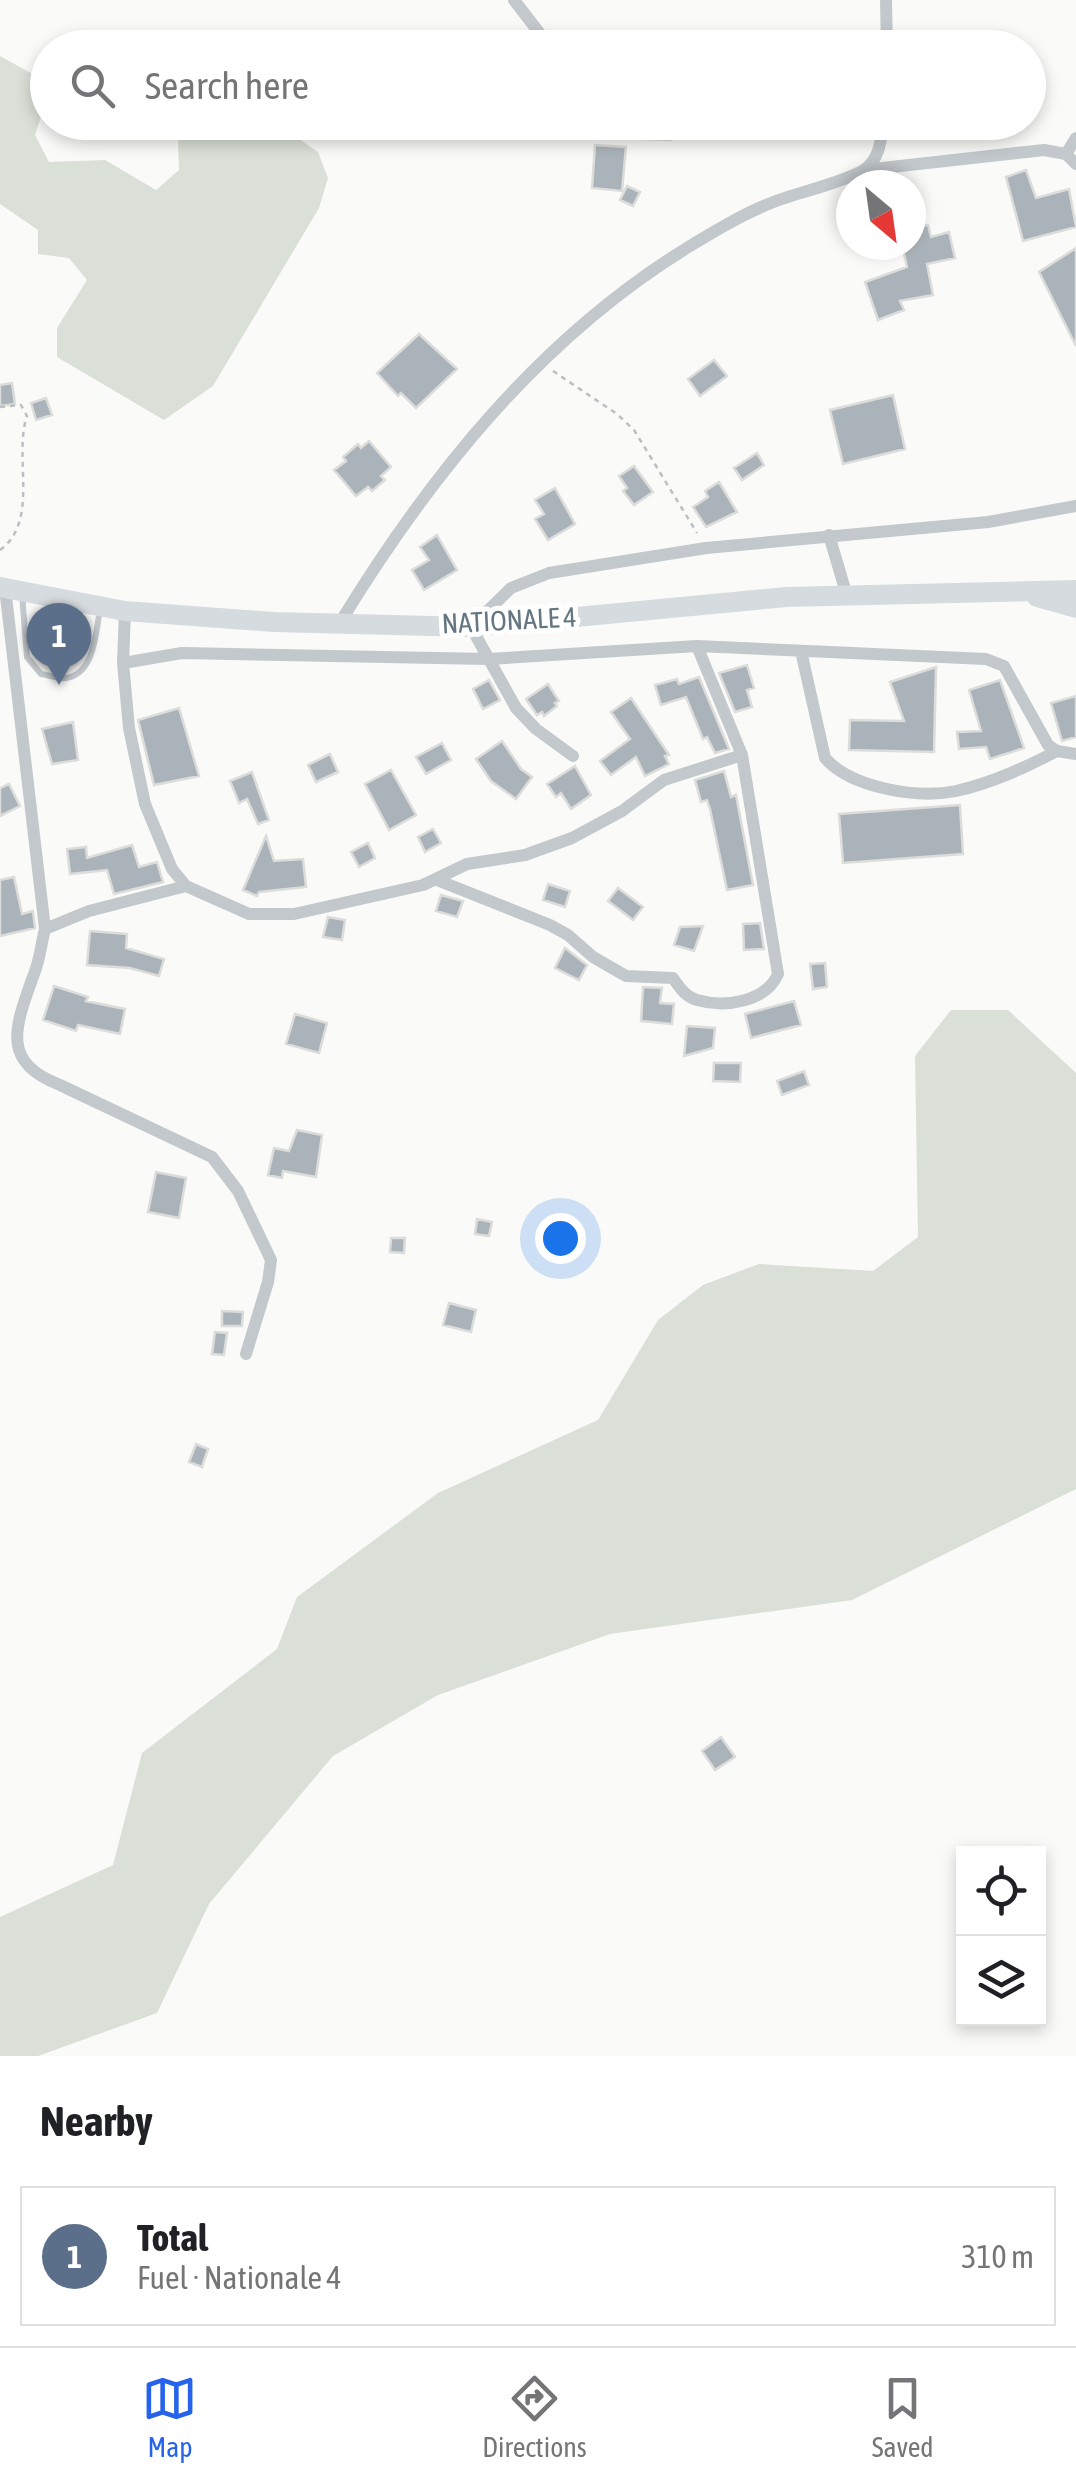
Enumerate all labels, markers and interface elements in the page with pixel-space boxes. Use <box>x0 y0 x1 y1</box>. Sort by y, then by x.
search box <box>30 30 1046 140</box>
icon: search <box>65 58 120 113</box>
text: Search here <box>145 64 309 107</box>
north arrow <box>836 170 926 260</box>
street label: NATIONALE 4 <box>441 600 577 640</box>
pin: 1 <box>27 602 92 685</box>
your location <box>535 1213 586 1264</box>
map controls <box>956 1846 1046 2026</box>
button: locate <box>956 1846 1046 1936</box>
button: layers <box>956 1936 1046 2026</box>
text: Nearby <box>40 2097 153 2145</box>
text: Total <box>137 2216 208 2259</box>
text: 1 <box>67 2238 82 2275</box>
text: 310 m <box>961 2238 1034 2275</box>
text: Fuel · Nationale 4 <box>137 2259 342 2296</box>
tab: Map <box>142 2371 197 2463</box>
tab: Directions <box>482 2371 587 2463</box>
tab: Saved <box>872 2371 934 2463</box>

